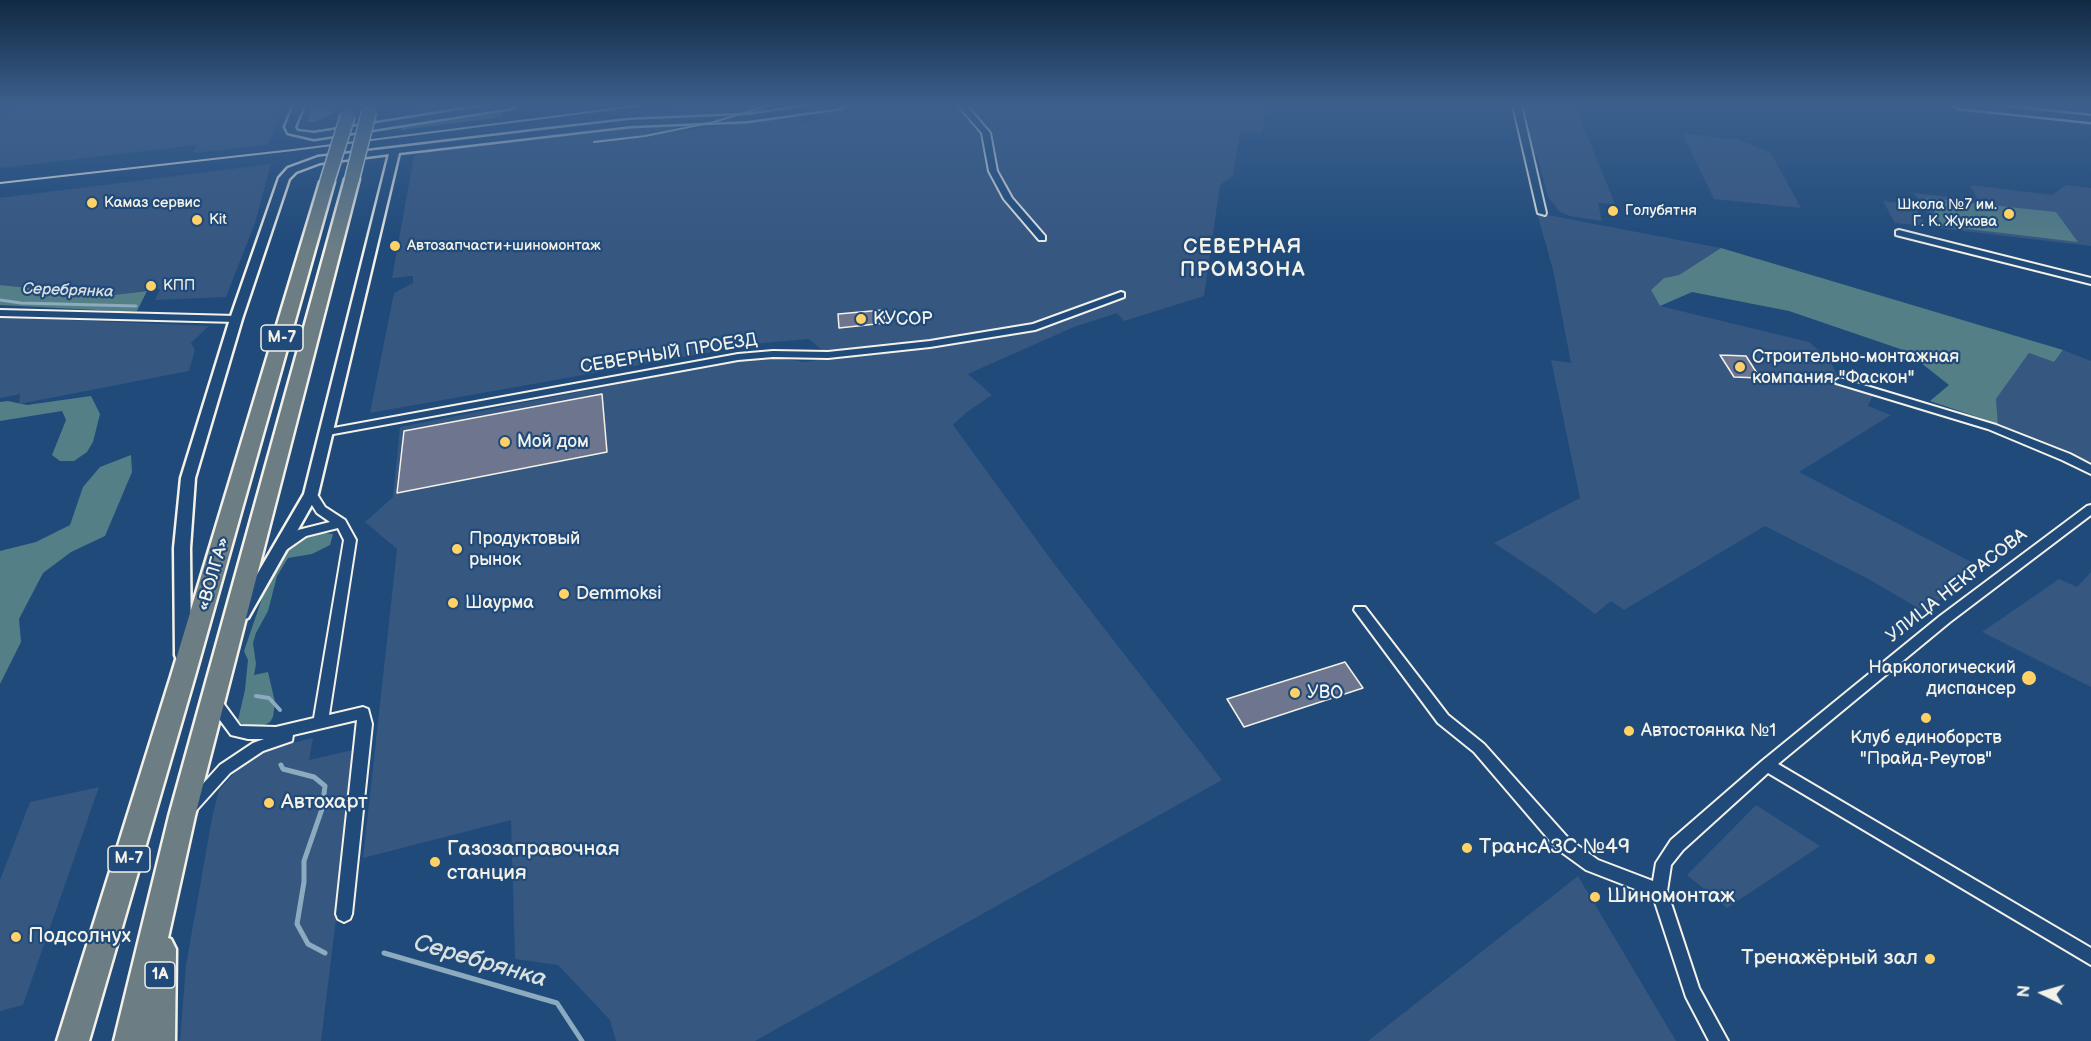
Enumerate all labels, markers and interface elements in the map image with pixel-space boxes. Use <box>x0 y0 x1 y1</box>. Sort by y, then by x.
place label: Камаз сервис <box>104 194 200 212</box>
marker: Камаз сервис <box>85 196 99 210</box>
place label: Школа №7 им. Г. К. Жукова <box>1897 196 1997 231</box>
place label: Голубятня <box>1625 202 1697 220</box>
marker: Голубятня <box>1606 204 1620 218</box>
marker: Школа №7 им. Г. К. Жукова <box>2002 207 2016 221</box>
place label: Kit <box>209 211 227 229</box>
marker: Kit <box>190 213 204 227</box>
district label: СЕВЕРНАЯ ПРОМЗОНА <box>1180 236 1306 283</box>
place label: Автозапчасти+шиномонтаж <box>407 237 601 255</box>
marker: Автозапчасти+шиномонтаж <box>388 239 402 253</box>
place label: КПП <box>163 277 195 295</box>
marker: КПП <box>144 279 158 293</box>
water label: Серебрянка <box>22 280 114 302</box>
place label: КУСОР <box>873 308 932 330</box>
marker: КУСОР <box>854 312 868 326</box>
road number: М-7 <box>261 325 303 351</box>
street label: СЕВЕРНЫЙ ПРОЕЗД <box>579 329 759 379</box>
place label: Строительно-монтажная компания "Фаскон" <box>1752 346 1959 388</box>
marker: Строительно-монтажная компания "Фаскон" <box>1733 360 1747 374</box>
place label: Мой дом <box>517 431 589 453</box>
marker: Мой дом <box>498 435 512 449</box>
street label: УЛИЦА НЕКРАСОВА <box>1882 524 2032 648</box>
place label: Продуктовый рынок <box>469 528 580 570</box>
street label: «ВОЛГА» <box>193 535 235 613</box>
marker: Продуктовый рынок <box>450 542 464 556</box>
place label: Demmoksi <box>576 583 661 605</box>
marker: Demmoksi <box>557 587 571 601</box>
place label: Шаурма <box>465 592 534 614</box>
marker: Шаурма <box>446 596 460 610</box>
place label: Наркологический диспансер <box>1869 657 2016 700</box>
marker: Наркологический диспансер <box>2020 669 2038 687</box>
place label: УВО <box>1307 682 1343 704</box>
marker: УВО <box>1288 686 1302 700</box>
marker: Клуб единоборств "Прайд-Реутов" <box>1919 711 1933 725</box>
place label: Автостоянка №1 <box>1641 720 1776 742</box>
marker: Автостоянка №1 <box>1622 724 1636 738</box>
place label: Клуб единоборств "Прайд-Реутов" <box>1850 727 2002 770</box>
place label: Автохарт <box>281 790 368 816</box>
marker: Автохарт <box>262 796 276 810</box>
place label: ТрансАЗС №49 <box>1479 835 1630 861</box>
place label: Газозаправочная станция <box>447 837 620 887</box>
marker: ТрансАЗС №49 <box>1460 841 1474 855</box>
road number: М-7 <box>108 846 150 872</box>
marker: Газозаправочная станция <box>428 855 442 869</box>
place label: Шиномонтаж <box>1607 884 1735 910</box>
marker: Шиномонтаж <box>1588 890 1602 904</box>
place label: Подсолнух <box>28 924 131 950</box>
water label: Серебрянка <box>410 929 550 995</box>
marker: Подсолнух <box>9 930 23 944</box>
place label: Тренажёрный зал <box>1741 946 1918 972</box>
marker: Тренажёрный зал <box>1923 952 1937 966</box>
road number: 1A <box>145 962 175 988</box>
north arrow <box>2013 963 2073 1023</box>
text: N <box>2015 985 2035 998</box>

